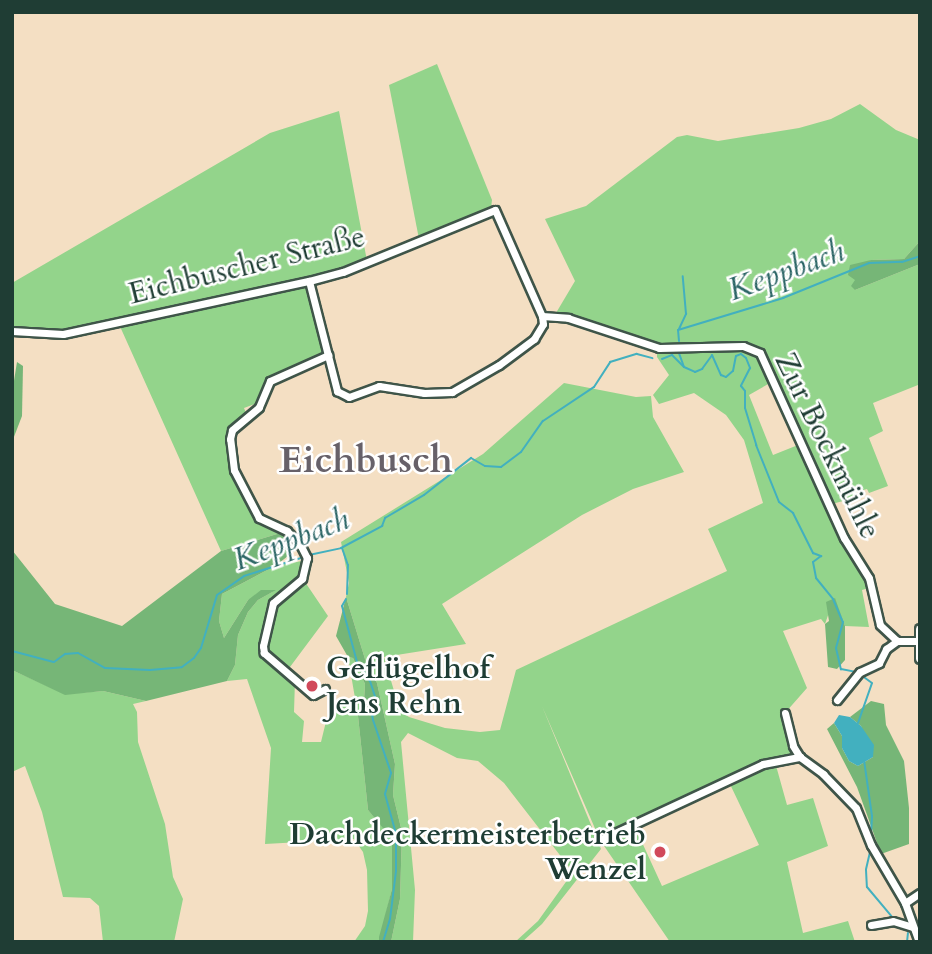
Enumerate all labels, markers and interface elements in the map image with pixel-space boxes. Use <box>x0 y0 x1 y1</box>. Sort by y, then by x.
street label: Eichbuscher Straße <box>125 219 369 313</box>
water label: Keppbach <box>723 232 849 310</box>
street label: Zur Bockmühle <box>766 347 888 545</box>
district label: Eichbusch <box>279 438 453 482</box>
water label: Keppbach <box>228 500 354 580</box>
place label: Geflügelhof Jens Rehn <box>326 651 490 722</box>
marker: Geflügelhof Jens Rehn <box>304 678 320 694</box>
place label: Dachdeckermeisterbetrieb Wenzel <box>289 817 646 888</box>
marker: Dachdeckermeisterbetrieb Wenzel <box>652 844 668 860</box>

